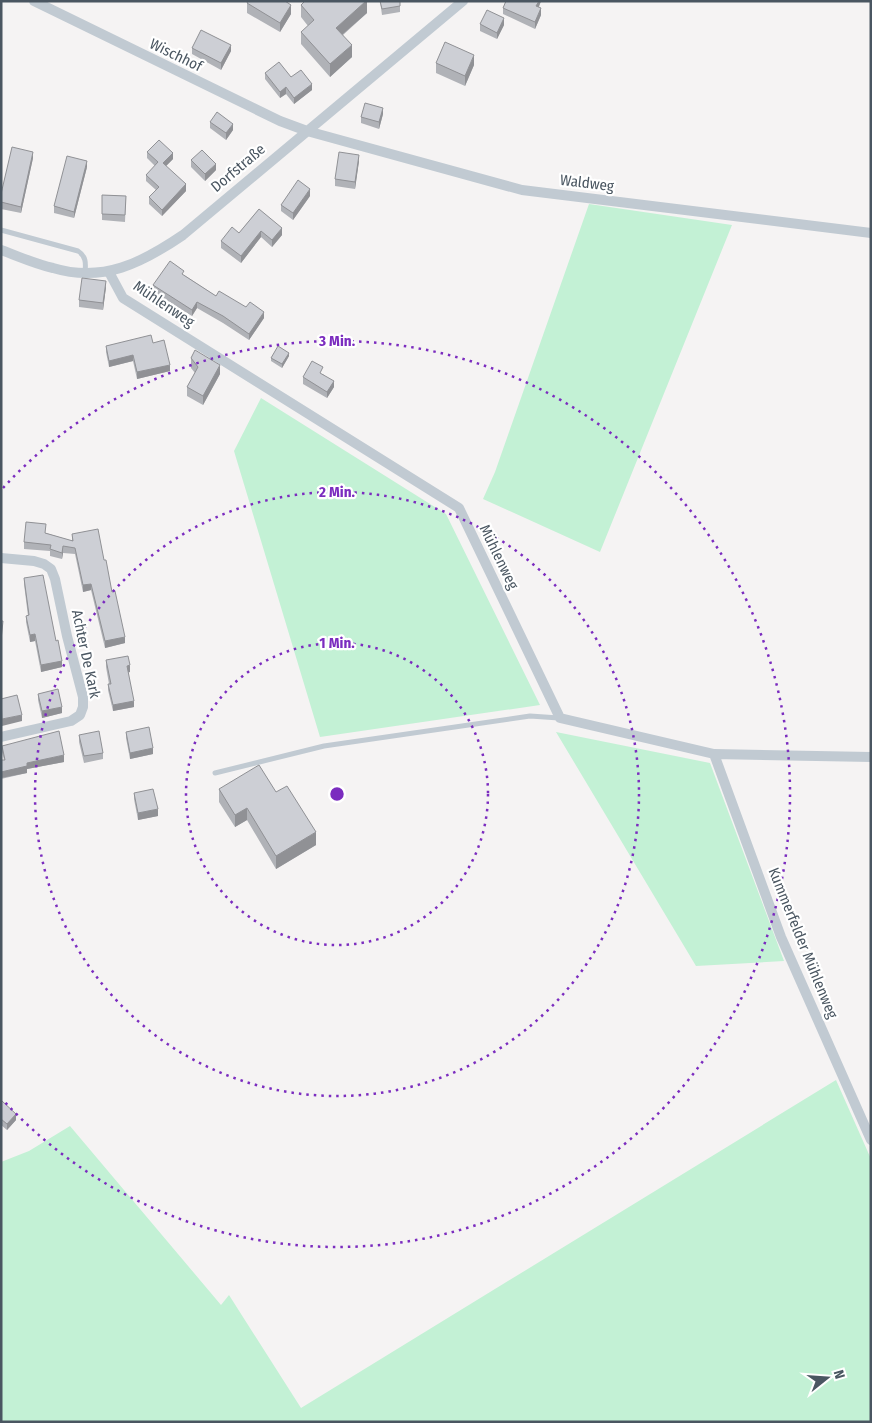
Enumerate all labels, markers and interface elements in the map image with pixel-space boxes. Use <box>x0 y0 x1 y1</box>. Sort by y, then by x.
street label: Wischhof <box>147 35 206 76</box>
street label: Dorfstraße <box>207 140 269 196</box>
street label: Waldweg <box>559 171 615 195</box>
street label: Mühlenweg <box>130 277 198 331</box>
text: 3 Min. <box>318 332 356 350</box>
text: 2 Min. <box>318 483 356 501</box>
street label: Mühlenweg <box>476 522 522 592</box>
street label: Achter De Kark <box>68 608 104 700</box>
text: 1 Min. <box>319 634 355 652</box>
centre of rings <box>328 785 346 803</box>
street label: Kummerfelder Mühlenweg <box>764 865 842 1021</box>
north arrow <box>802 1353 852 1403</box>
text: N <box>830 1368 848 1381</box>

